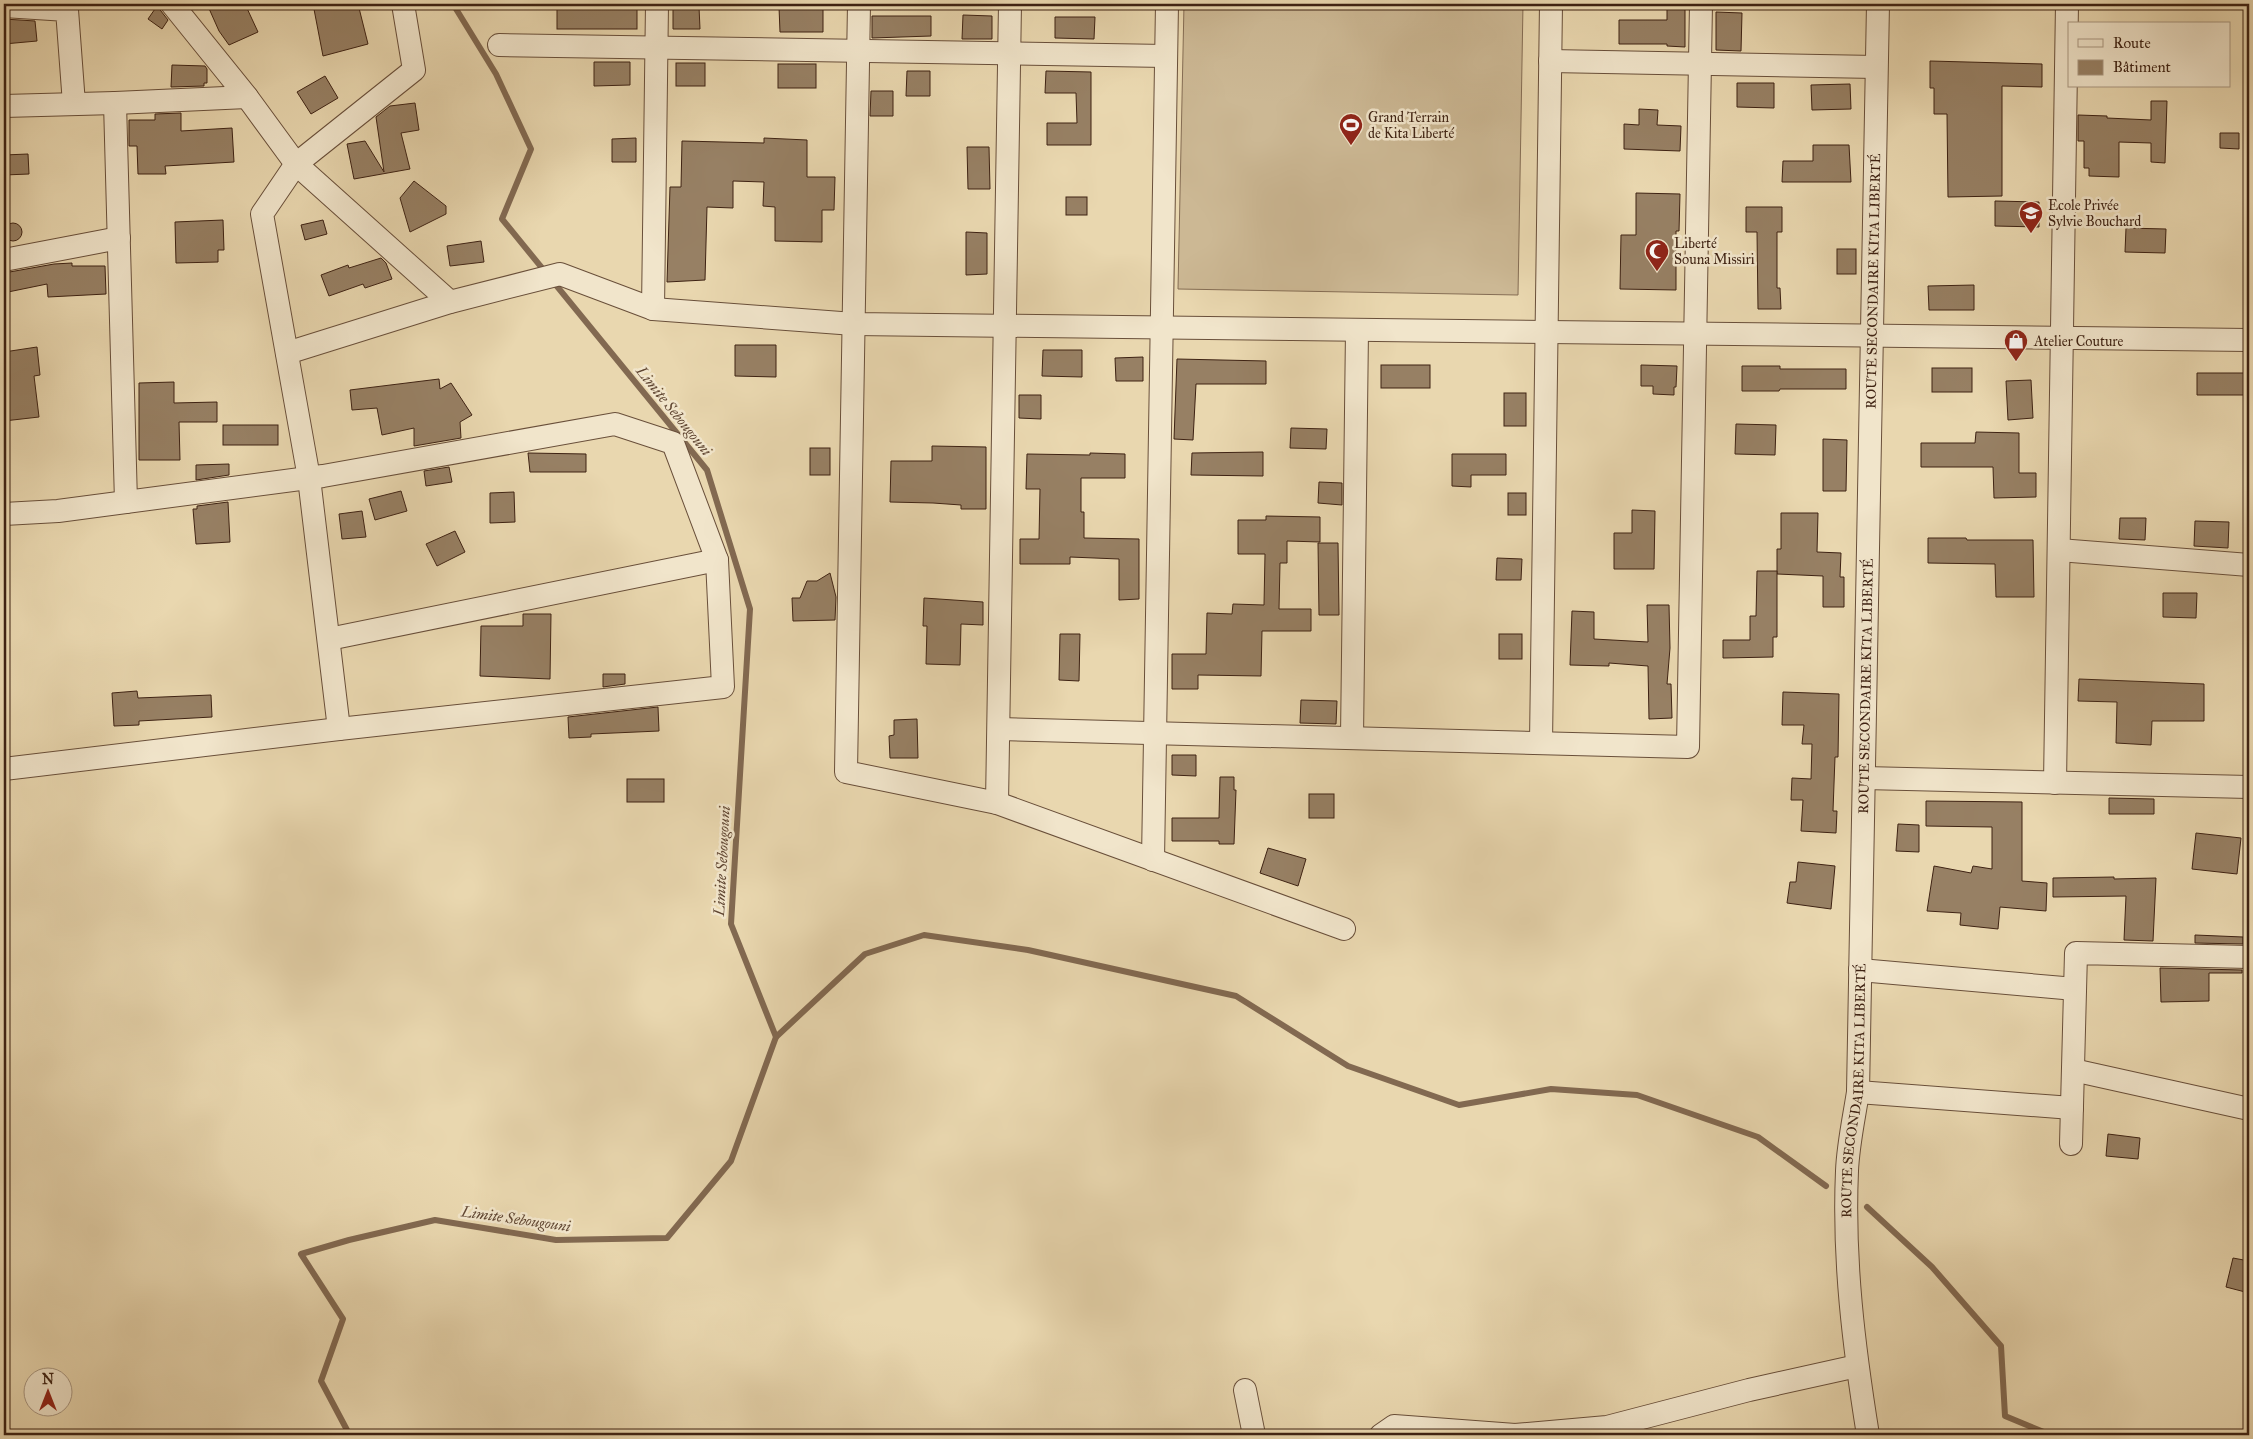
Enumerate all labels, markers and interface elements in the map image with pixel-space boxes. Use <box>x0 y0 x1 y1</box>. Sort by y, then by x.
legend <box>2068 22 2230 88</box>
text: Route <box>2113 34 2151 52</box>
text: Bâtiment <box>2113 58 2172 76</box>
place label: Grand Terrain de Kita Liberté <box>1368 109 1454 142</box>
sports icon: Grand Terrain de Kita Liberté <box>1338 112 1364 146</box>
street label: ROUTE SECONDAIRE KITA LIBERTÉ <box>1863 153 1884 409</box>
place label: Ecole Privée Sylvie Bouchard <box>2048 197 2141 230</box>
school or university icon: Ecole Privée Sylvie Bouchard <box>2018 200 2044 234</box>
place label: Liberté Souna Missiri <box>1674 235 1755 268</box>
mosque icon: Liberté Souna Missiri <box>1644 238 1670 272</box>
shop icon: Atelier Couture <box>2003 328 2029 362</box>
place label: Atelier Couture <box>2033 333 2123 350</box>
water label: Limite Sebougouni <box>632 362 716 460</box>
street label: ROUTE SECONDAIRE KITA LIBERTÉ <box>1855 558 1877 814</box>
water label: Limite Sebougouni <box>710 805 734 918</box>
street label: ROUTE SECONDAIRE KITA LIBERTÉ <box>1838 963 1869 1218</box>
water label: Limite Sebougouni <box>459 1202 572 1236</box>
north arrow <box>22 1366 72 1416</box>
text: N <box>42 1371 54 1388</box>

